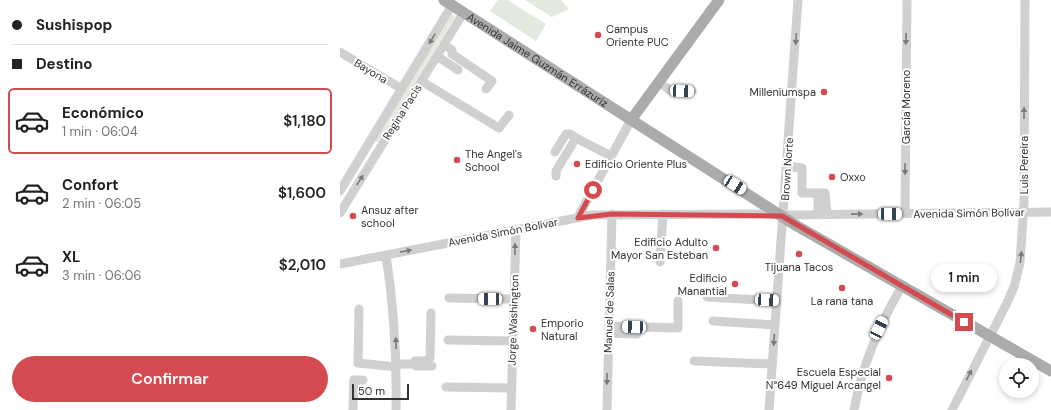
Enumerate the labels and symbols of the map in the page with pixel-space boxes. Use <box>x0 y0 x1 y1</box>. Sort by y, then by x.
street label: Avenida Jaime Guzmán Errázuriz <box>464 10 611 110</box>
place label: Campus Oriente PUC <box>606 22 669 49</box>
marker: Campus Oriente PUC <box>593 30 603 40</box>
one-way arrow <box>429 33 436 45</box>
one-way arrow <box>792 33 799 45</box>
one-way arrow <box>903 33 910 45</box>
street label: Bayona <box>352 56 390 87</box>
street label: García Moreno <box>899 70 913 144</box>
street label: Regina Pacis <box>379 82 425 142</box>
car <box>670 85 694 97</box>
place label: Milleniumspa <box>750 85 816 99</box>
marker: Milleniumspa <box>819 87 829 97</box>
one-way arrow <box>1021 106 1027 119</box>
street label: Luis Pereira <box>1017 136 1031 194</box>
street label: Brown Norte <box>778 137 796 201</box>
place label: The Angel's School <box>465 147 522 174</box>
marker: The Angel's School <box>452 155 462 165</box>
place label: Edificio Oriente Plus <box>585 157 687 171</box>
marker: Edificio Oriente Plus <box>572 159 582 169</box>
one-way arrow <box>902 163 908 176</box>
place label: Oxxo <box>840 170 866 184</box>
marker: Oxxo <box>827 172 837 182</box>
car <box>722 173 748 197</box>
one-way arrow <box>357 174 364 186</box>
route start <box>584 181 602 199</box>
place label: Ansuz after school <box>361 203 419 230</box>
street label: Avenida Simón Bolívar <box>913 205 1025 221</box>
car <box>878 208 902 220</box>
marker: Ansuz after school <box>348 211 358 221</box>
one-way arrow <box>851 211 864 217</box>
street label: Avenida Simón Bolívar <box>447 214 559 250</box>
place label: Edificio Adulto Mayor San Esteban <box>611 235 708 262</box>
one-way arrow <box>512 242 518 255</box>
marker: Edificio Adulto Mayor San Esteban <box>711 243 721 253</box>
one-way arrow <box>400 248 412 254</box>
marker: Tijuana Tacos <box>794 249 804 259</box>
one-way arrow <box>1018 251 1024 263</box>
place label: Tijuana Tacos <box>765 260 833 274</box>
callout: 1 min <box>931 264 997 292</box>
street label: Manuel de Salas <box>601 271 617 353</box>
place label: Edificio Manantial <box>678 271 727 298</box>
street label: Jorge Washington <box>504 274 522 366</box>
marker: Edificio Manantial <box>730 279 740 289</box>
marker: La rana tana <box>837 283 847 293</box>
car <box>478 293 502 305</box>
car <box>755 293 779 307</box>
place label: La rana tana <box>811 294 873 308</box>
route end <box>955 313 973 331</box>
car <box>868 315 890 341</box>
place label: Emporio Natural <box>541 316 584 343</box>
car <box>622 321 646 333</box>
marker: Emporio Natural <box>528 324 538 334</box>
one-way arrow <box>770 334 777 346</box>
one-way arrow <box>393 337 400 349</box>
place label: Escuela Especial N°649 Miguel Arcangel <box>766 365 881 392</box>
one-way arrow <box>966 369 972 381</box>
one-way arrow <box>604 373 611 385</box>
marker: Escuela Especial N°649 Miguel Arcangel <box>884 373 894 383</box>
scale bar <box>352 382 409 401</box>

